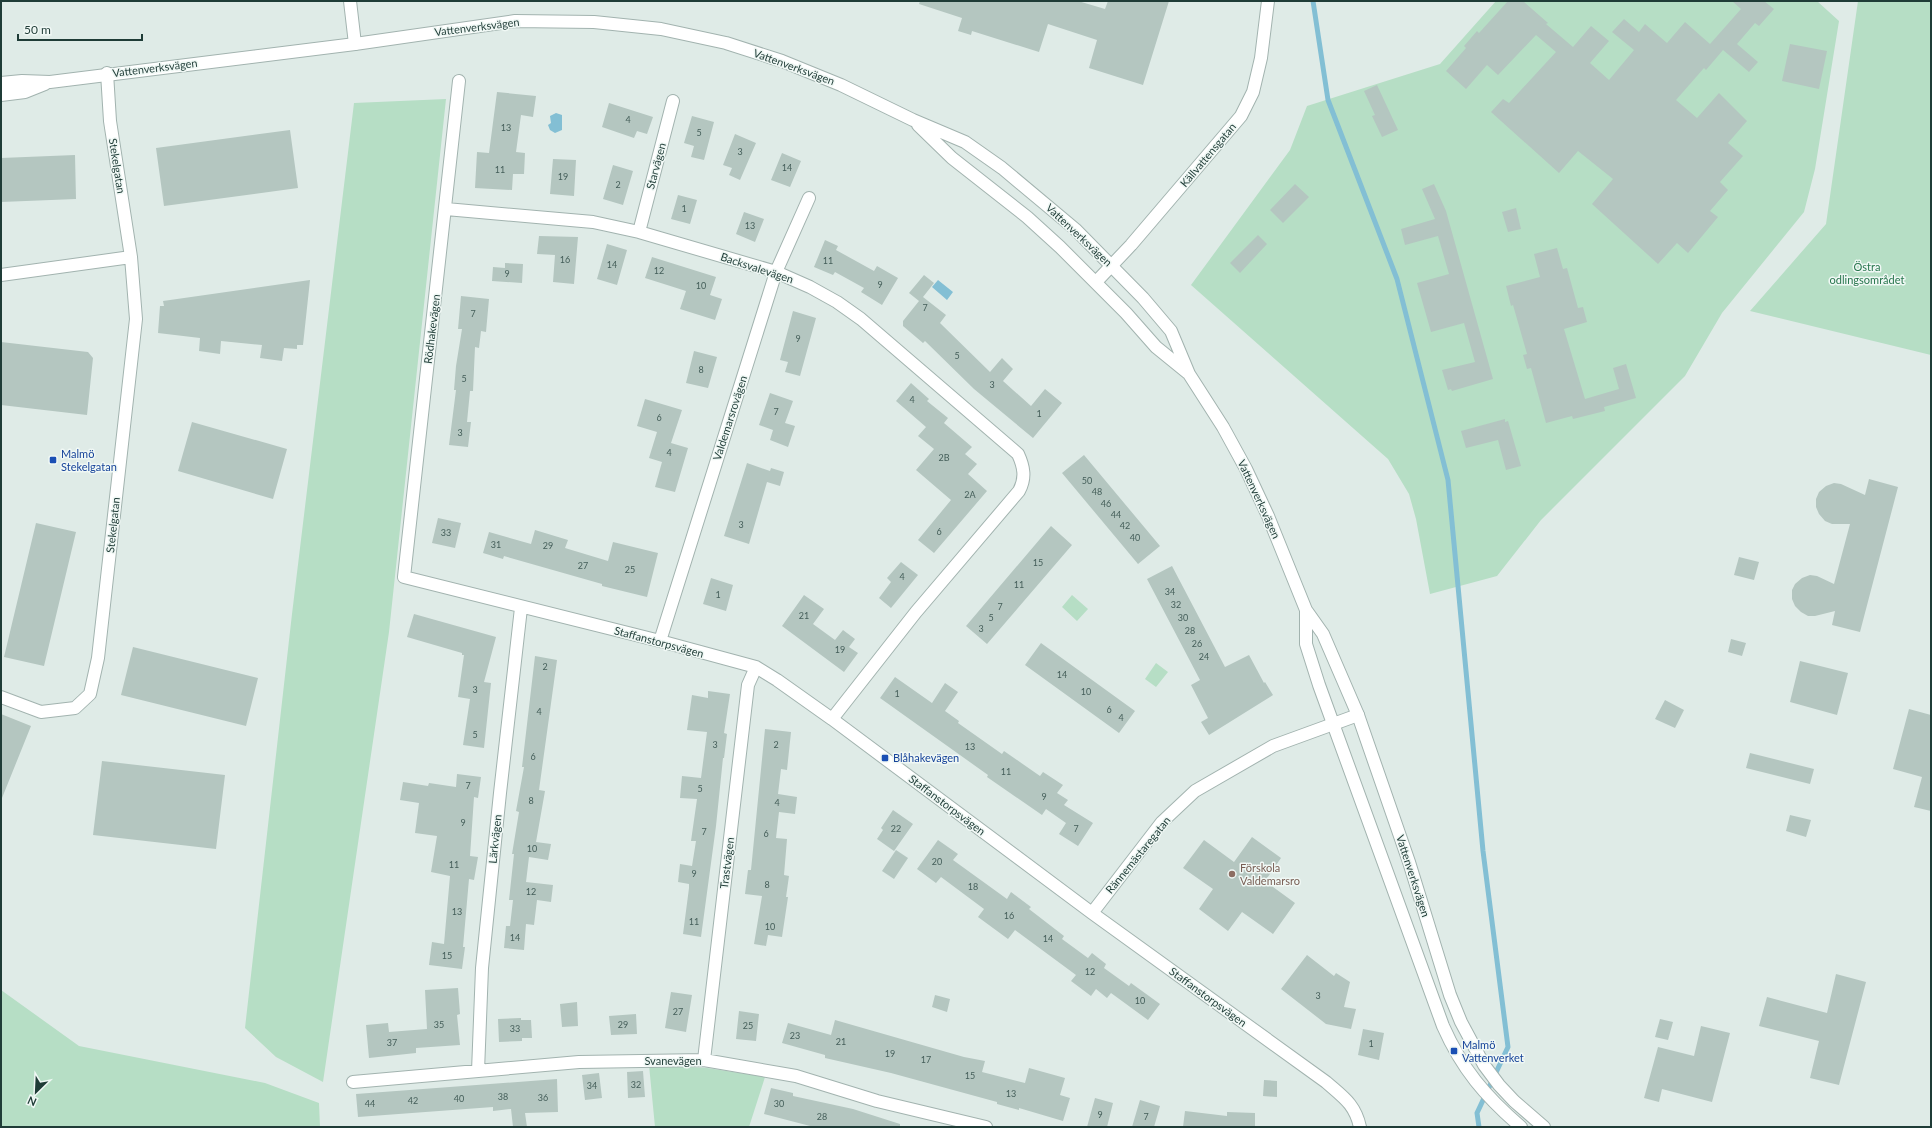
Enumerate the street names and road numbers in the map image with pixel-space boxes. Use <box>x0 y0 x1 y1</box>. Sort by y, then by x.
street label: Vattenverksvägen <box>434 15 520 38</box>
street label: Vattenverksvägen <box>752 46 837 87</box>
street label: Vattenverksvägen <box>112 56 198 79</box>
street label: Källvattensgatan <box>1177 120 1238 189</box>
street label: Stekelgatan <box>107 137 128 194</box>
street label: Starvägen <box>643 141 668 191</box>
street label: Vattenverksvägen <box>1044 201 1115 269</box>
street label: Backsvalevägen <box>719 250 795 285</box>
street label: Rödhakevägen <box>421 293 442 365</box>
street label: Valdemarsrovägen <box>710 374 749 462</box>
street label: Vattenverksvägen <box>1235 457 1283 540</box>
street label: Stekelgatan <box>103 497 122 553</box>
street label: Staffanstorpsvägen <box>613 623 705 660</box>
street label: Staffanstorpsvägen <box>907 772 988 838</box>
street label: Lärkvägen <box>485 814 504 864</box>
street label: Rännemästaregatan <box>1103 814 1173 896</box>
street label: Vattenverksvägen <box>1394 833 1433 919</box>
street label: Trastvägen <box>717 836 736 890</box>
street label: Staffanstorpsvägen <box>1167 964 1249 1029</box>
street label: Svanevägen <box>644 1054 702 1067</box>

